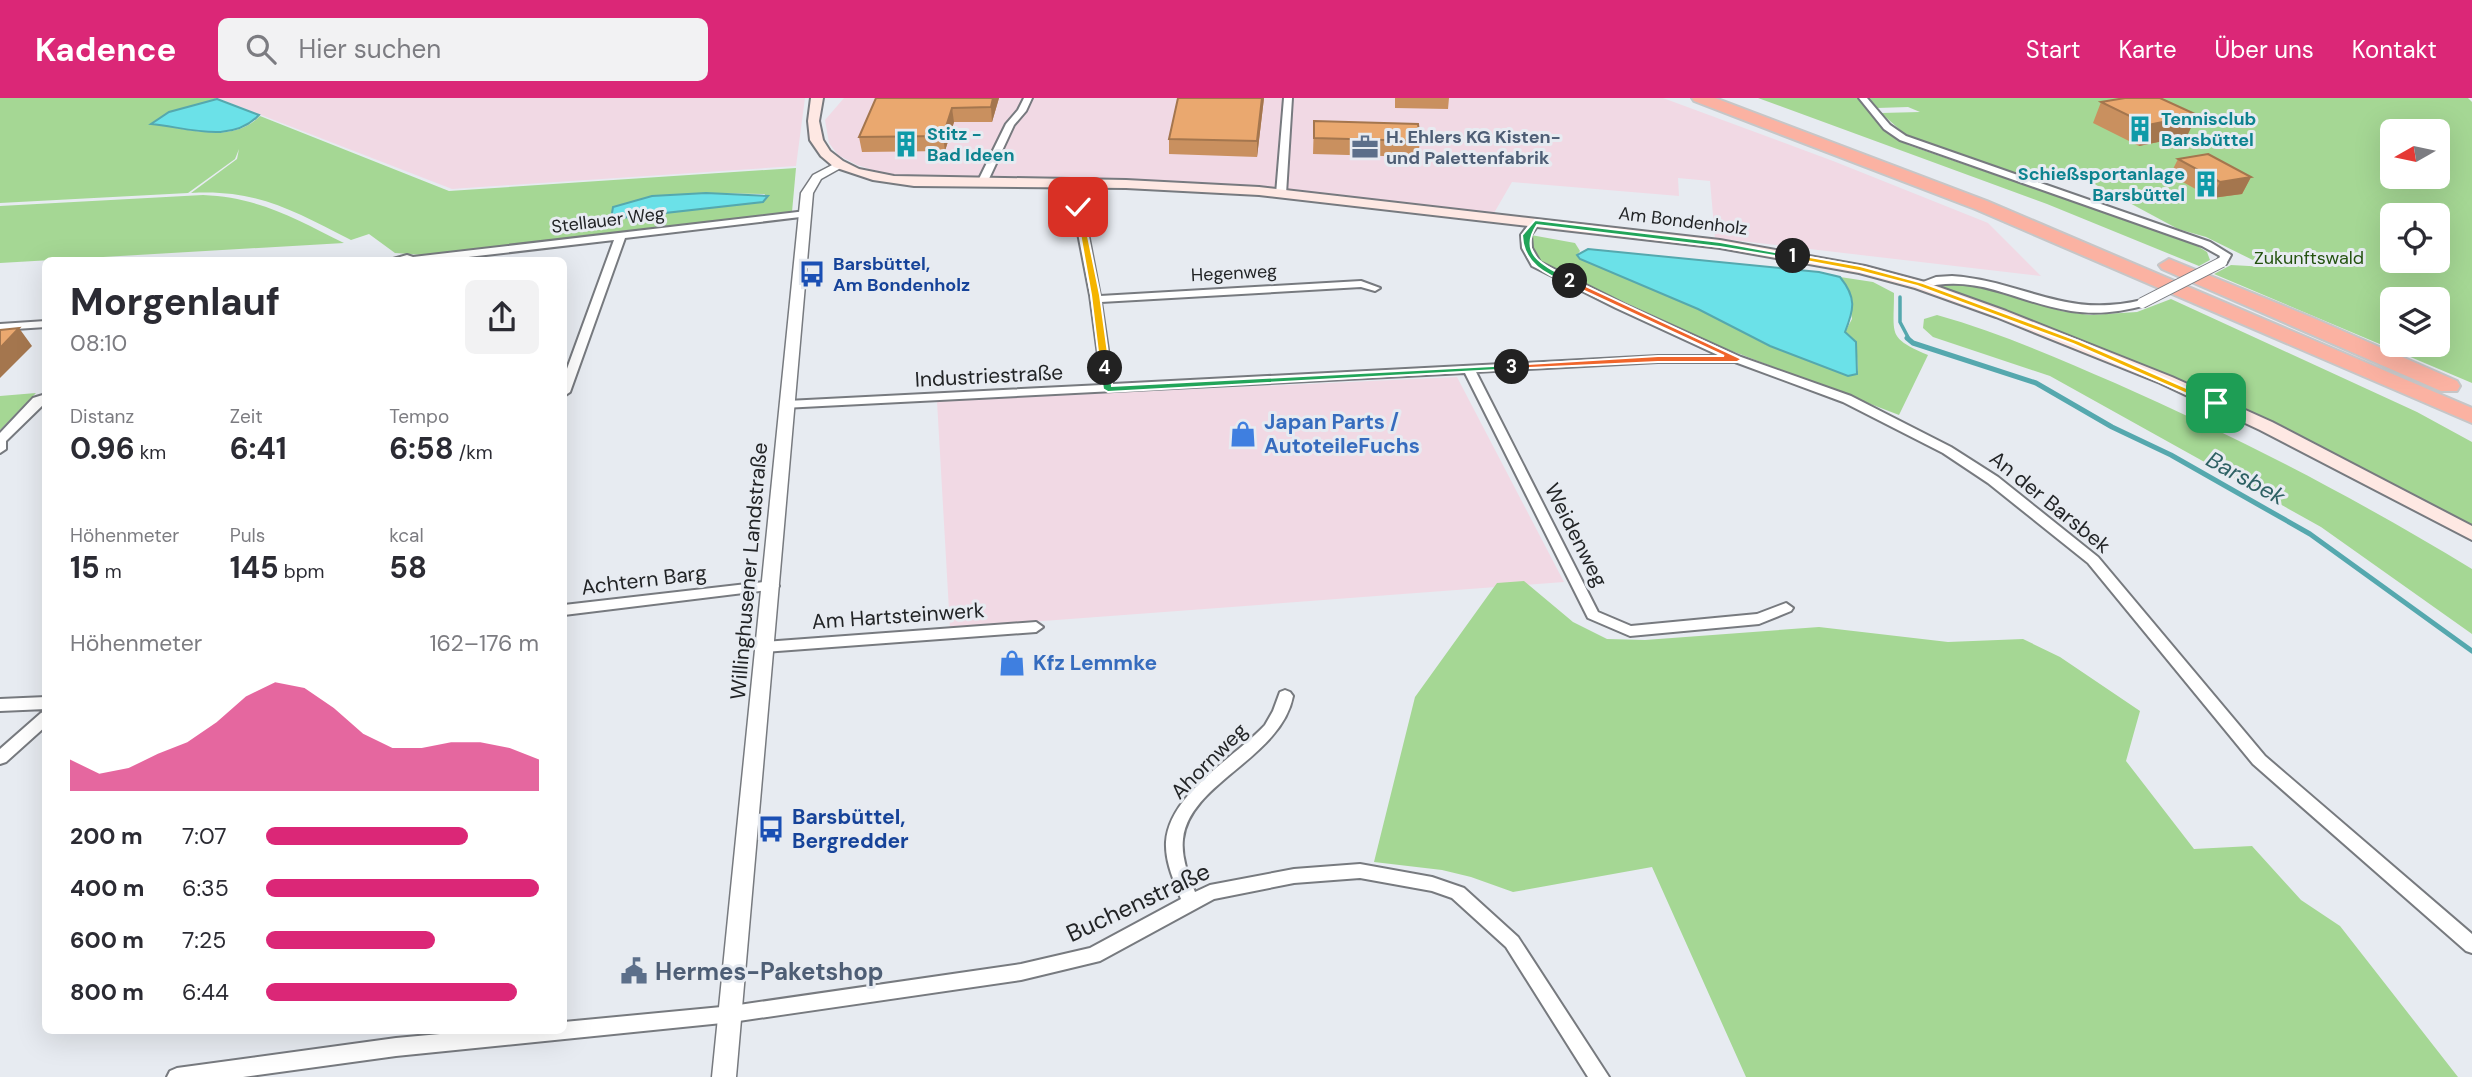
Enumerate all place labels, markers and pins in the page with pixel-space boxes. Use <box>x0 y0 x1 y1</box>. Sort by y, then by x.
place label: Tennisclub Barsbüttel <box>2161 107 2256 152</box>
building icon: Tennisclub Barsbüttel <box>2125 114 2155 144</box>
place label: Stitz - Bad Ideen <box>927 122 1015 167</box>
place label: H. Ehlers KG Kisten- und Palettenfabrik <box>1386 125 1561 170</box>
building icon: Stitz - Bad Ideen <box>891 129 921 159</box>
office icon: H. Ehlers KG Kisten- und Palettenfabrik <box>1350 132 1380 162</box>
place label: Schießsportanlage Barsbüttel <box>2018 162 2185 207</box>
building icon: Schießsportanlage Barsbüttel <box>2191 169 2221 199</box>
pin <box>1048 177 1108 237</box>
pin: 1 <box>1776 238 1811 274</box>
place label: Barsbüttel, Am Bondenholz <box>833 252 970 297</box>
bus stop icon: Barsbüttel, Am Bondenholz <box>797 259 827 289</box>
pin: 2 <box>1552 264 1588 298</box>
pin: 4 <box>1088 350 1122 386</box>
pin: 3 <box>1494 350 1530 384</box>
pin <box>2186 373 2246 433</box>
place label: Japan Parts / AutoteileFuchs <box>1264 408 1420 460</box>
shop icon: Japan Parts / AutoteileFuchs <box>1228 419 1258 449</box>
shop icon: Kfz Lemmke <box>997 648 1027 678</box>
place label: Kfz Lemmke <box>1033 649 1157 677</box>
place label: Barsbüttel, Bergredder <box>792 803 909 855</box>
bus stop icon: Barsbüttel, Bergredder <box>756 814 786 844</box>
public building icon: Hermes-Paketshop <box>619 956 649 986</box>
place label: Hermes-Paketshop <box>655 956 884 987</box>

